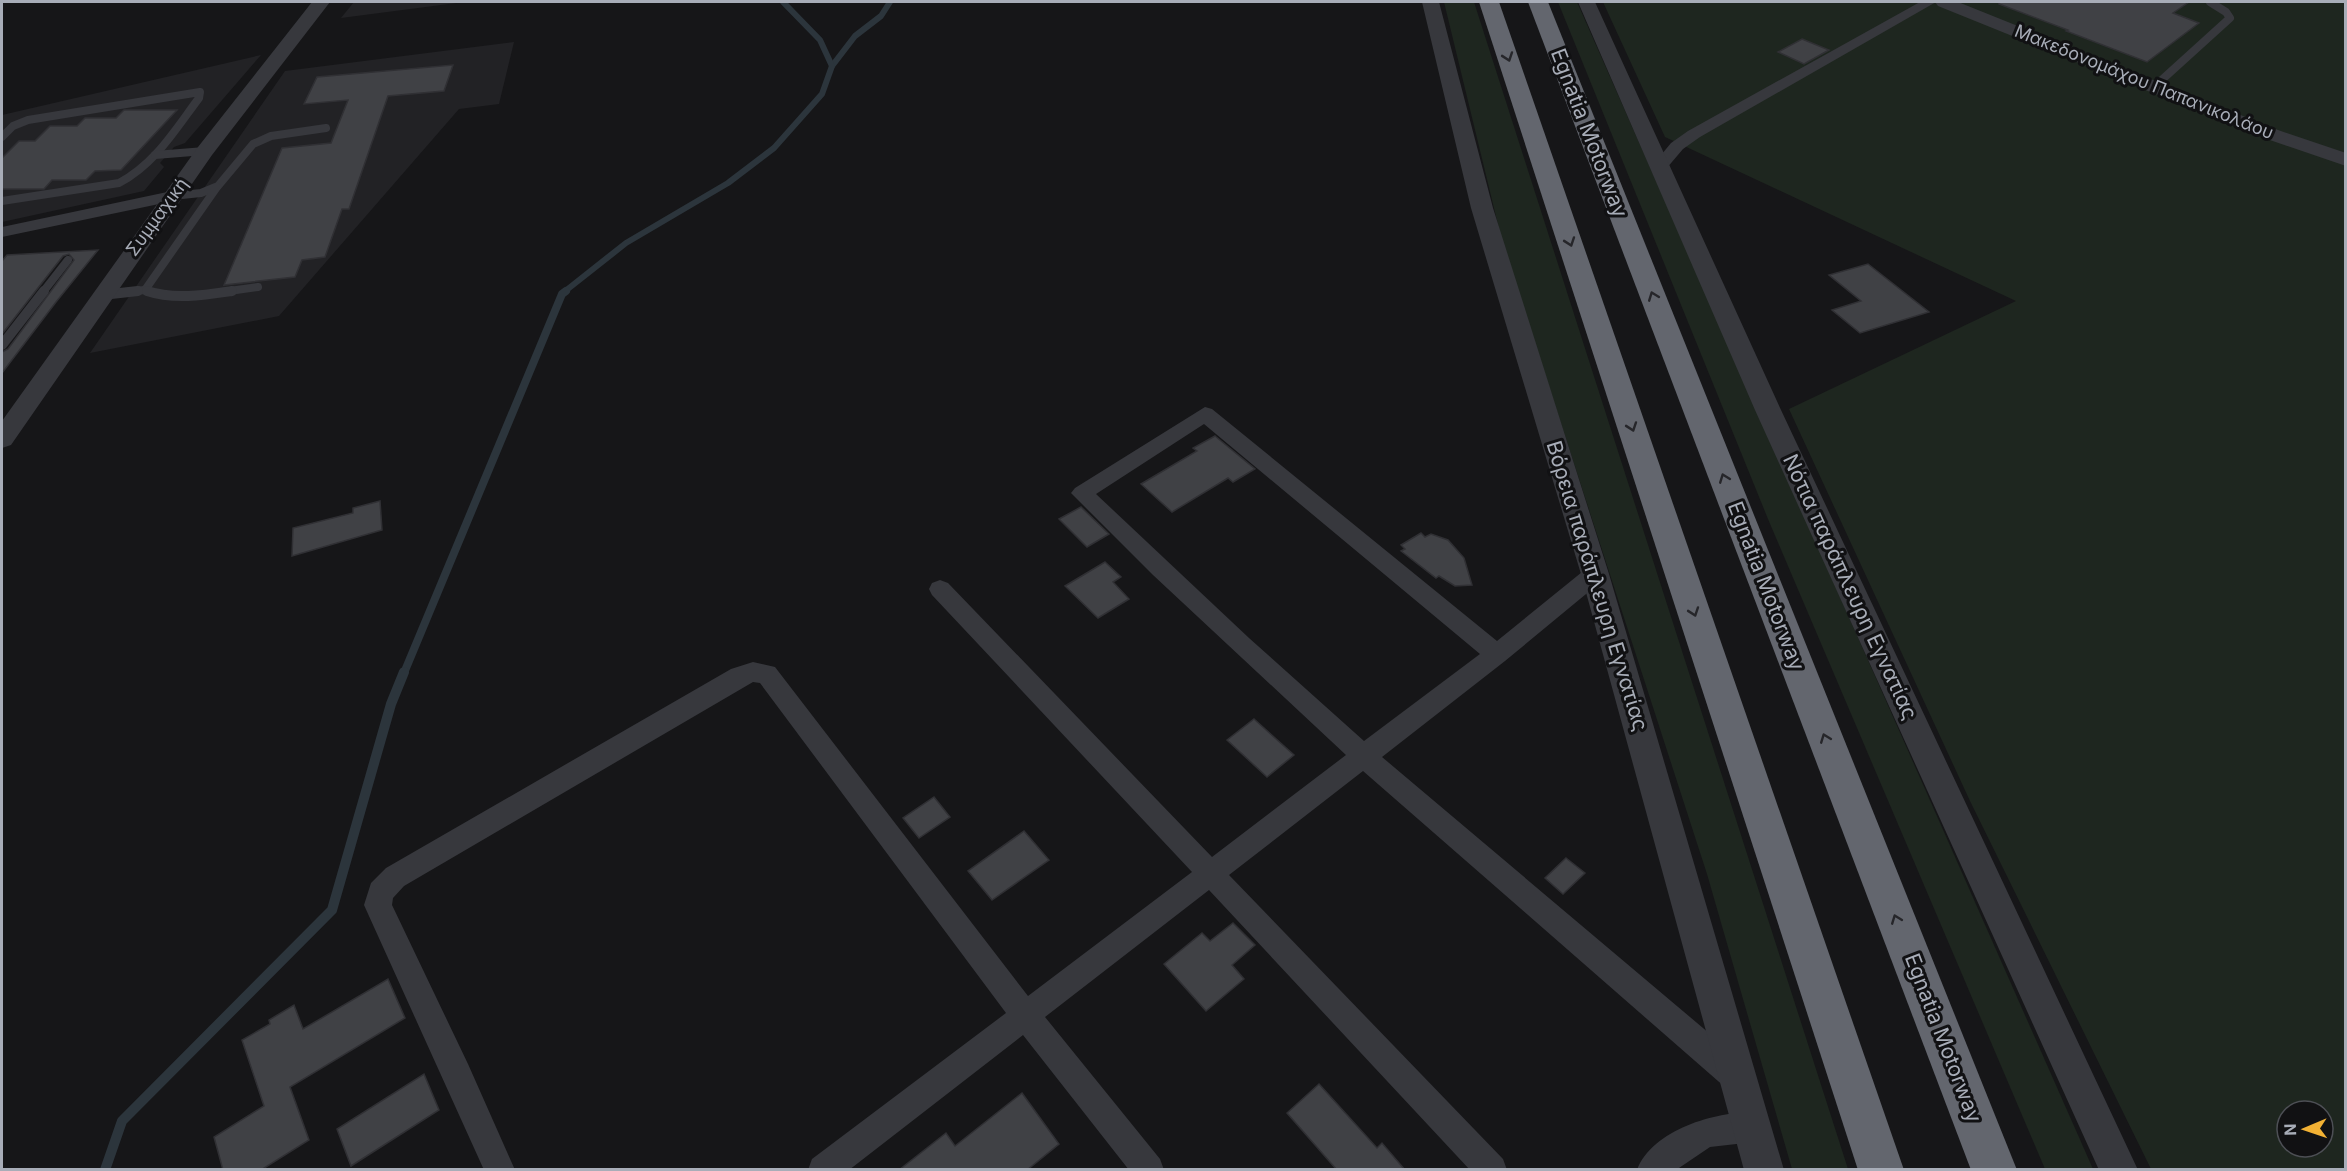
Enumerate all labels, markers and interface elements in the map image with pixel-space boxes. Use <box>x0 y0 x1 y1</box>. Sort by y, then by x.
street label: Μακεδονομάχου Παπανικολάου <box>2012 20 2277 143</box>
street label: Egnatia Motorway <box>1546 45 1633 221</box>
one-way arrow <box>1501 51 1513 62</box>
street label: Συμμαχική <box>121 174 192 260</box>
one-way arrow <box>1563 236 1575 247</box>
one-way arrow <box>1648 291 1660 302</box>
one-way arrow <box>1625 421 1637 432</box>
street label: Βόρεια παράπλευρη Εγνατίας <box>1541 438 1654 734</box>
street label: Νότια παράπλευρη Εγνατίας <box>1778 450 1923 723</box>
one-way arrow <box>1719 473 1731 484</box>
street label: Egnatia Motorway <box>1723 498 1810 674</box>
one-way arrow <box>1687 606 1699 616</box>
one-way arrow <box>1820 733 1833 744</box>
one-way arrow <box>1891 915 1904 925</box>
street label: Egnatia Motorway <box>1900 950 1987 1126</box>
north arrow <box>2275 1099 2335 1159</box>
text: N <box>2280 1123 2300 1136</box>

